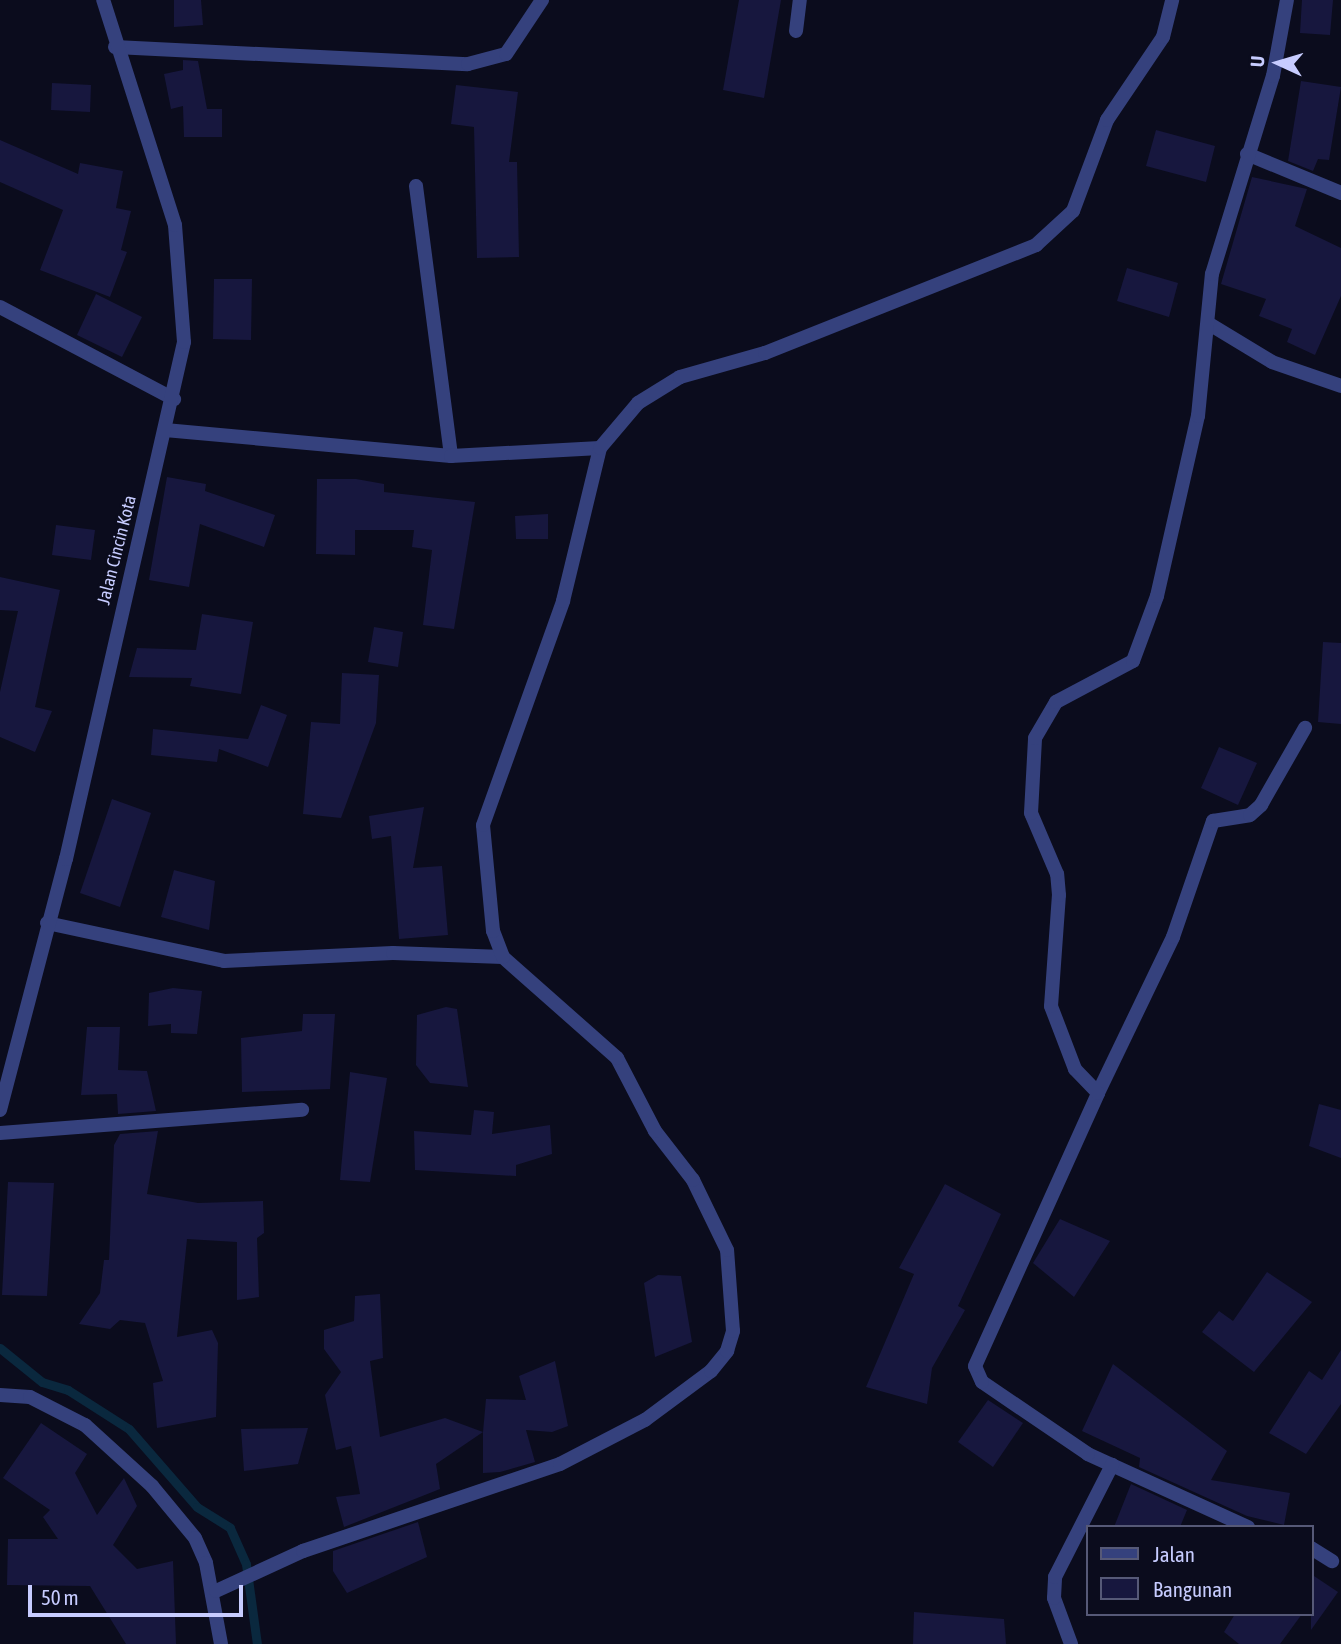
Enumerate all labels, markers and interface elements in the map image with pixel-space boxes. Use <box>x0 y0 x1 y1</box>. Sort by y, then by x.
north arrow <box>1243 28 1313 98</box>
text: U <box>1246 55 1268 68</box>
street label: Jalan Cincin Kota <box>93 493 141 607</box>
legend <box>1086 1525 1313 1616</box>
text: Jalan <box>1153 1542 1195 1566</box>
scale bar <box>32 1570 247 1614</box>
text: Bangunan <box>1153 1577 1232 1601</box>
text: 50 m <box>41 1585 79 1609</box>

